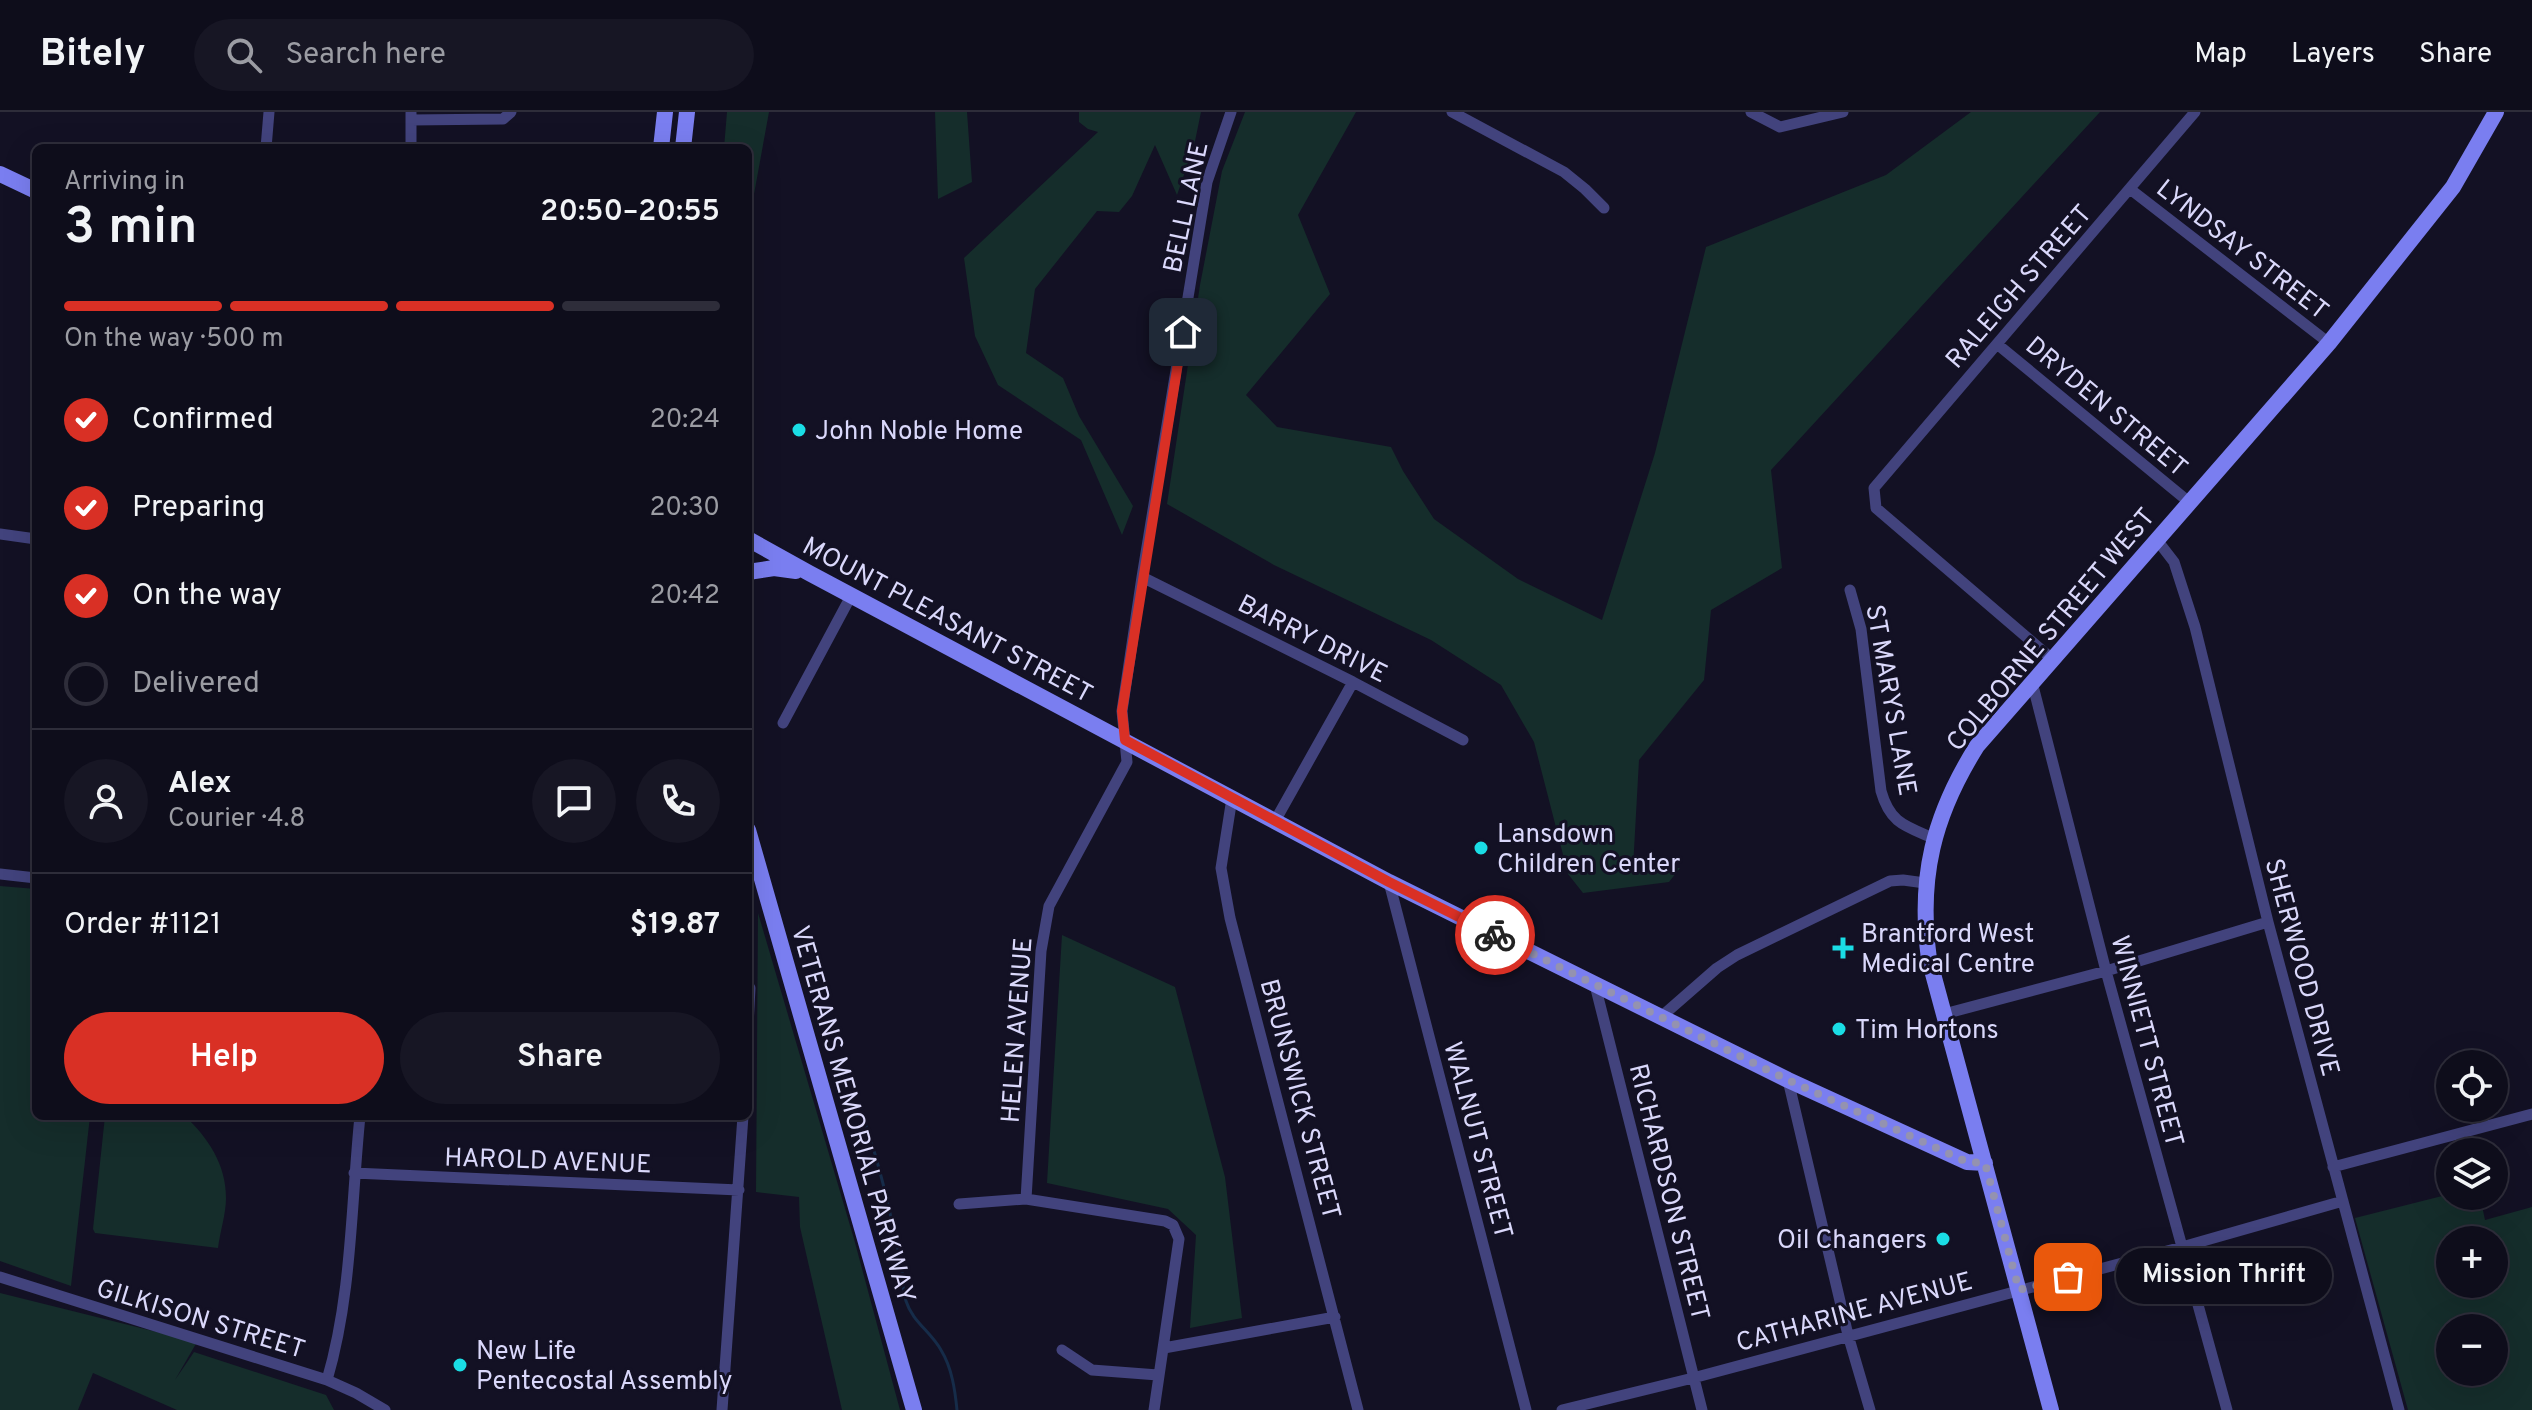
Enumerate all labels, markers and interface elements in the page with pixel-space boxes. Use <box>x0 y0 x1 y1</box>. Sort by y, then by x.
search box <box>194 19 754 91</box>
text: Bitely <box>40 31 146 80</box>
icon: search <box>222 33 266 77</box>
text: Search here <box>286 37 446 74</box>
text: Map <box>2194 37 2247 73</box>
text: Layers <box>2291 37 2375 73</box>
text: Share <box>2419 37 2492 73</box>
street label: BELL LANE <box>1157 139 1217 276</box>
text: Arriving in <box>64 166 185 199</box>
street label: LYNDSAY STREET <box>2149 173 2334 329</box>
text: 20:50–20:55 <box>540 194 720 231</box>
text: 3 min <box>64 196 197 262</box>
street label: RALEIGH STREET <box>1940 199 2100 377</box>
pin <box>1149 298 1217 366</box>
icon: home <box>1161 310 1205 354</box>
text: On the way · 500 m <box>64 323 284 356</box>
street label: DRYDEN STREET <box>2018 330 2193 485</box>
icon: check <box>64 398 108 442</box>
text: Confirmed <box>132 402 274 439</box>
text: 20:24 <box>650 404 720 437</box>
place label: John Noble Home <box>815 416 1023 449</box>
marker: John Noble Home <box>790 421 808 439</box>
icon: check <box>64 486 108 530</box>
text: Preparing <box>132 490 265 527</box>
text: 20:30 <box>649 492 720 525</box>
street label: COLBORNE STREET WEST <box>1940 502 2164 759</box>
street label: MOUNT PLEASANT STREET <box>796 531 1098 712</box>
icon: check <box>64 574 108 618</box>
text: On the way <box>132 578 282 615</box>
text: 20:42 <box>649 580 720 613</box>
street label: BARRY DRIVE <box>1232 588 1392 692</box>
street label: ST MARYS LANE <box>1856 602 1923 799</box>
text: Delivered <box>132 666 260 703</box>
button: person <box>64 759 148 843</box>
button: chat <box>532 759 616 843</box>
button: phone <box>636 759 720 843</box>
text: Alex <box>168 766 232 803</box>
text: Courier · 4.8 <box>168 803 305 836</box>
place label: Lansdown Children Center <box>1497 819 1680 882</box>
marker: Lansdown Children Center <box>1472 839 1490 857</box>
street label: SHERWOOD DRIVE <box>2256 855 2345 1080</box>
courier <box>1455 895 1535 975</box>
text: Order #1121 <box>64 907 221 944</box>
text: $19.87 <box>630 907 720 944</box>
icon: bike <box>1473 913 1517 957</box>
place label: Brantford West Medical Centre <box>1861 919 2035 982</box>
street label: VETERANS MEMORIAL PARKWAY <box>782 922 921 1307</box>
street label: WINNIETT STREET <box>2102 932 2190 1151</box>
street label: HELEN AVENUE <box>996 936 1041 1124</box>
marker: Brantford West Medical Centre <box>1832 937 1854 959</box>
street label: BRUNSWICK STREET <box>1251 976 1347 1224</box>
button: Help <box>64 1012 384 1104</box>
button: Share <box>400 1012 720 1104</box>
place label: Tim Hortons <box>1855 1015 1999 1048</box>
marker: Tim Hortons <box>1830 1020 1848 1038</box>
street label: WALNUT STREET <box>1434 1039 1519 1243</box>
map controls <box>2436 1050 2508 1386</box>
button: locate <box>2436 1050 2508 1122</box>
street label: RICHARDSON STREET <box>1620 1061 1715 1324</box>
button: layers <box>2436 1138 2508 1210</box>
street label: HAROLD AVENUE <box>444 1142 652 1183</box>
place label: Oil Changers <box>1777 1225 1927 1258</box>
button: + <box>2436 1226 2508 1298</box>
marker: Oil Changers <box>1934 1230 1952 1248</box>
pin <box>2034 1243 2102 1311</box>
callout: Mission Thrift <box>2116 1249 2332 1305</box>
icon: bag <box>2046 1255 2090 1299</box>
text: Mission Thrift <box>2142 1259 2306 1292</box>
street label: CATHARINE AVENUE <box>1733 1266 1976 1361</box>
street label: GILKISON STREET <box>92 1273 309 1368</box>
button: − <box>2436 1314 2508 1386</box>
place label: New Life Pentecostal Assembly <box>476 1336 733 1399</box>
marker: New Life Pentecostal Assembly <box>451 1356 469 1374</box>

